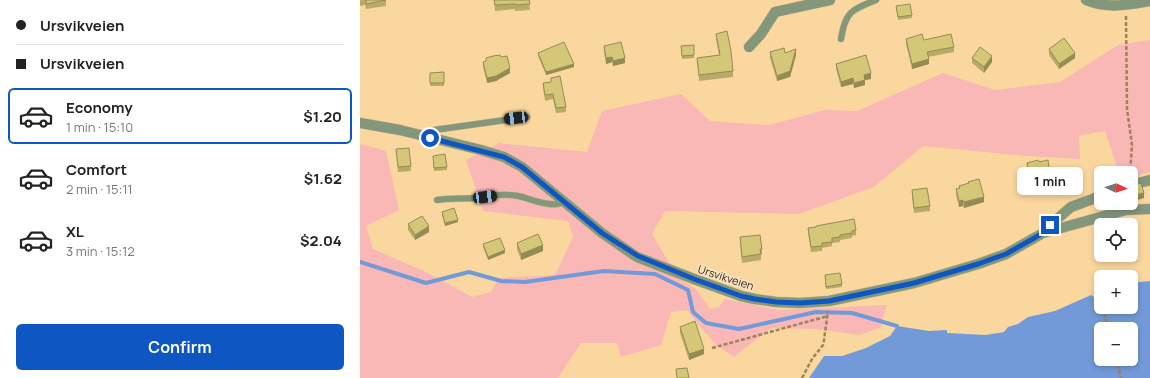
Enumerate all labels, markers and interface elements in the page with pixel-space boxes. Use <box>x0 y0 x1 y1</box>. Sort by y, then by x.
text: Ursvikveien <box>40 15 124 36</box>
text: Ursvikveien <box>40 53 124 74</box>
text: Economy <box>66 97 133 118</box>
icon: car <box>18 98 54 134</box>
text: $1.20 <box>303 106 342 127</box>
car <box>503 111 529 125</box>
text: 1 min · 15:10 <box>66 118 133 136</box>
route start <box>421 129 439 147</box>
text: Comfort <box>66 159 127 180</box>
icon: car <box>18 160 54 196</box>
north arrow <box>1094 166 1138 210</box>
map controls <box>1094 166 1138 366</box>
callout: 1 min <box>1017 167 1083 195</box>
text: $1.62 <box>304 168 342 189</box>
text: 1 min <box>1034 172 1066 190</box>
text: 2 min · 15:11 <box>66 180 133 198</box>
car <box>472 190 498 204</box>
route end <box>1041 216 1059 234</box>
button: locate <box>1094 218 1138 262</box>
text: XL <box>66 221 84 242</box>
icon: car <box>18 222 54 258</box>
text: $2.04 <box>300 230 342 251</box>
text: 3 min · 15:12 <box>66 242 135 260</box>
street label: Ursvikveien <box>696 261 756 293</box>
button: + <box>1094 270 1138 314</box>
button: − <box>1094 322 1138 366</box>
button: Confirm <box>16 324 344 370</box>

